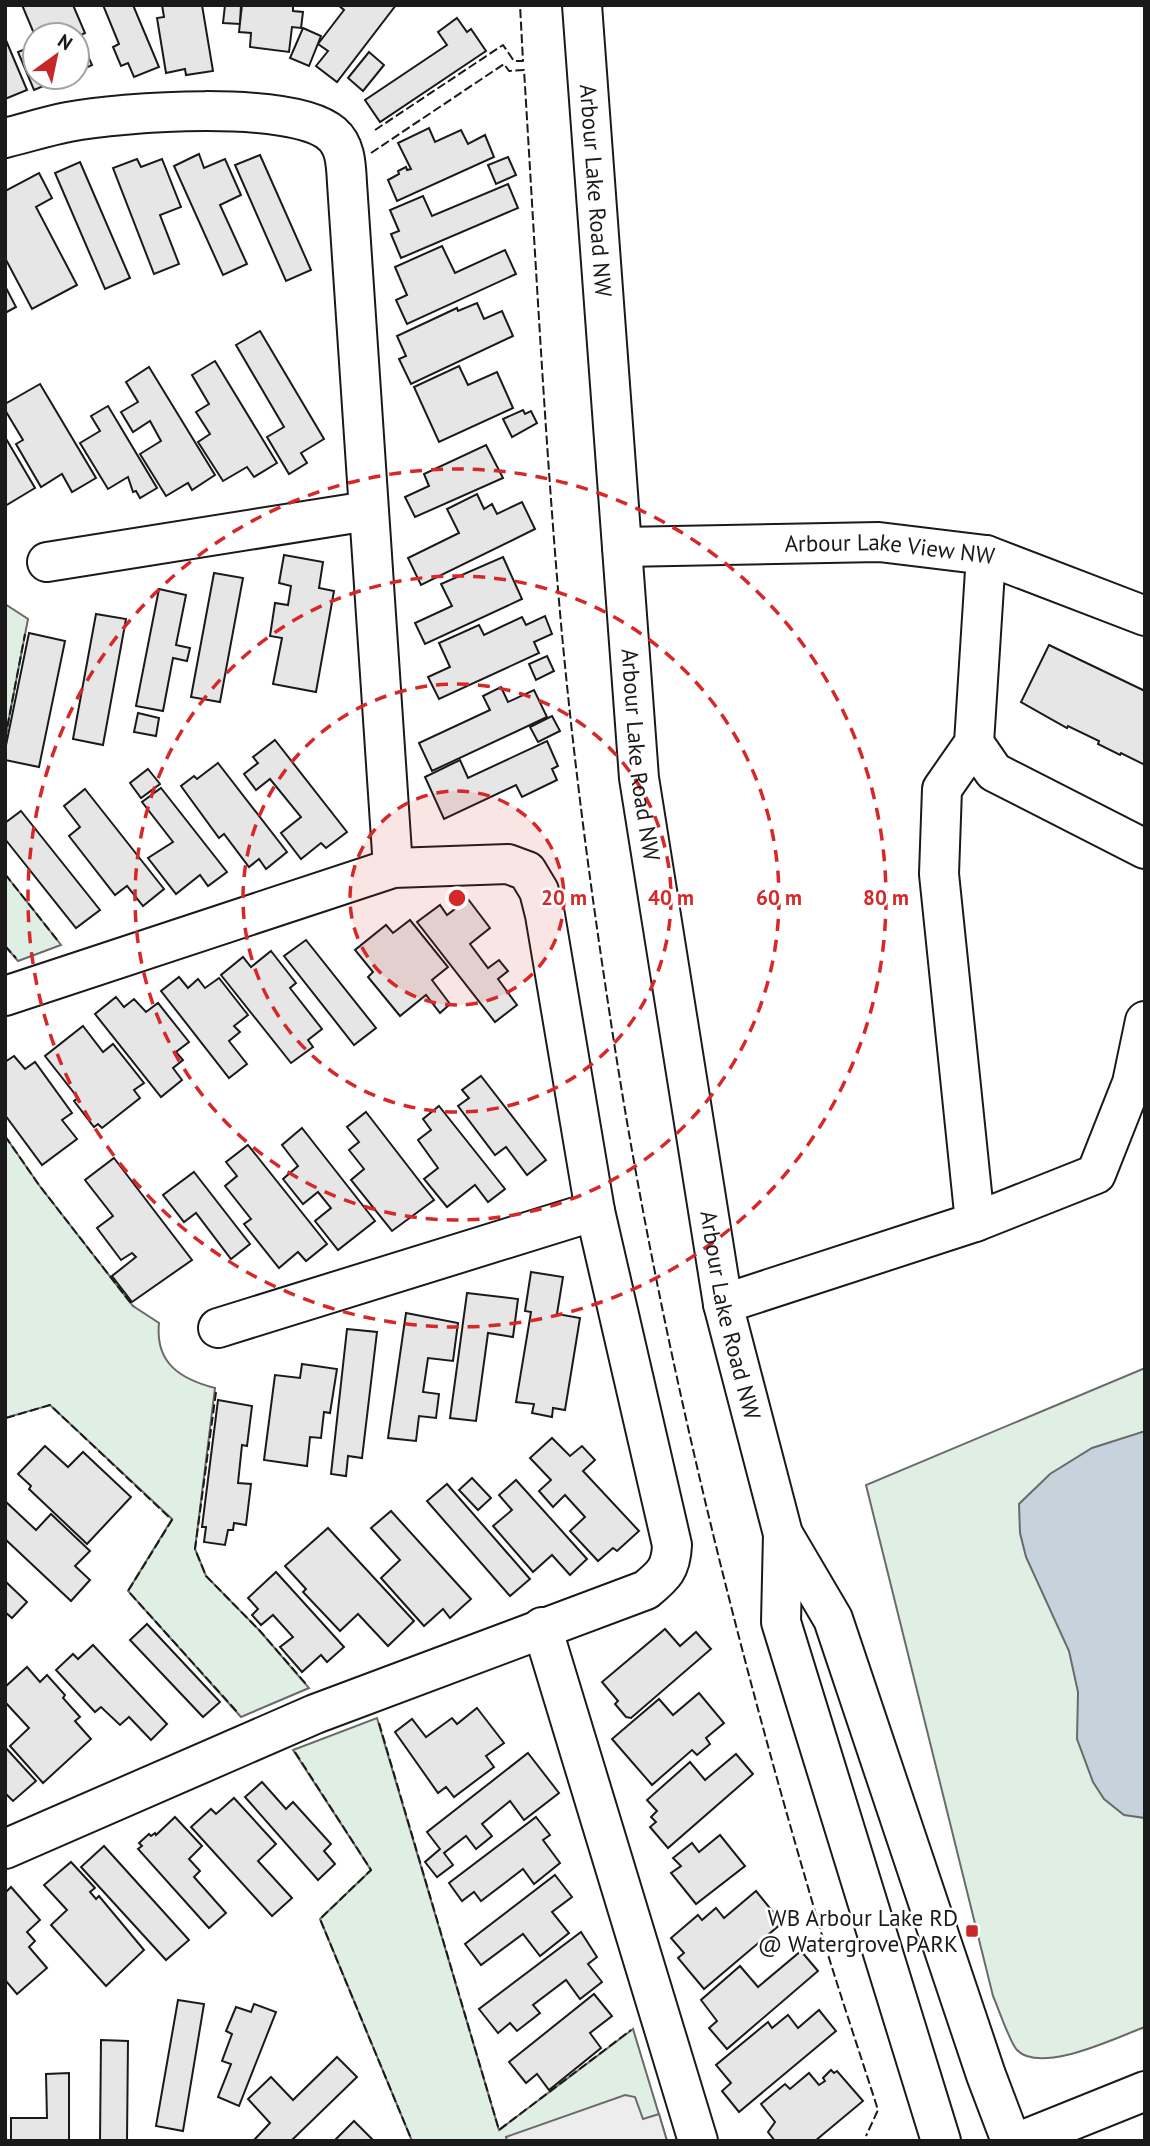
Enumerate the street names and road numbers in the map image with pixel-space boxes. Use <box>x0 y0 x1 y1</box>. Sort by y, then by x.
street label: Arbour Lake Road NW <box>574 83 618 298</box>
street label: Arbour Lake View NW <box>784 527 996 570</box>
street label: Arbour Lake Road NW <box>615 648 667 863</box>
street label: Arbour Lake Road NW <box>694 1208 768 1423</box>

